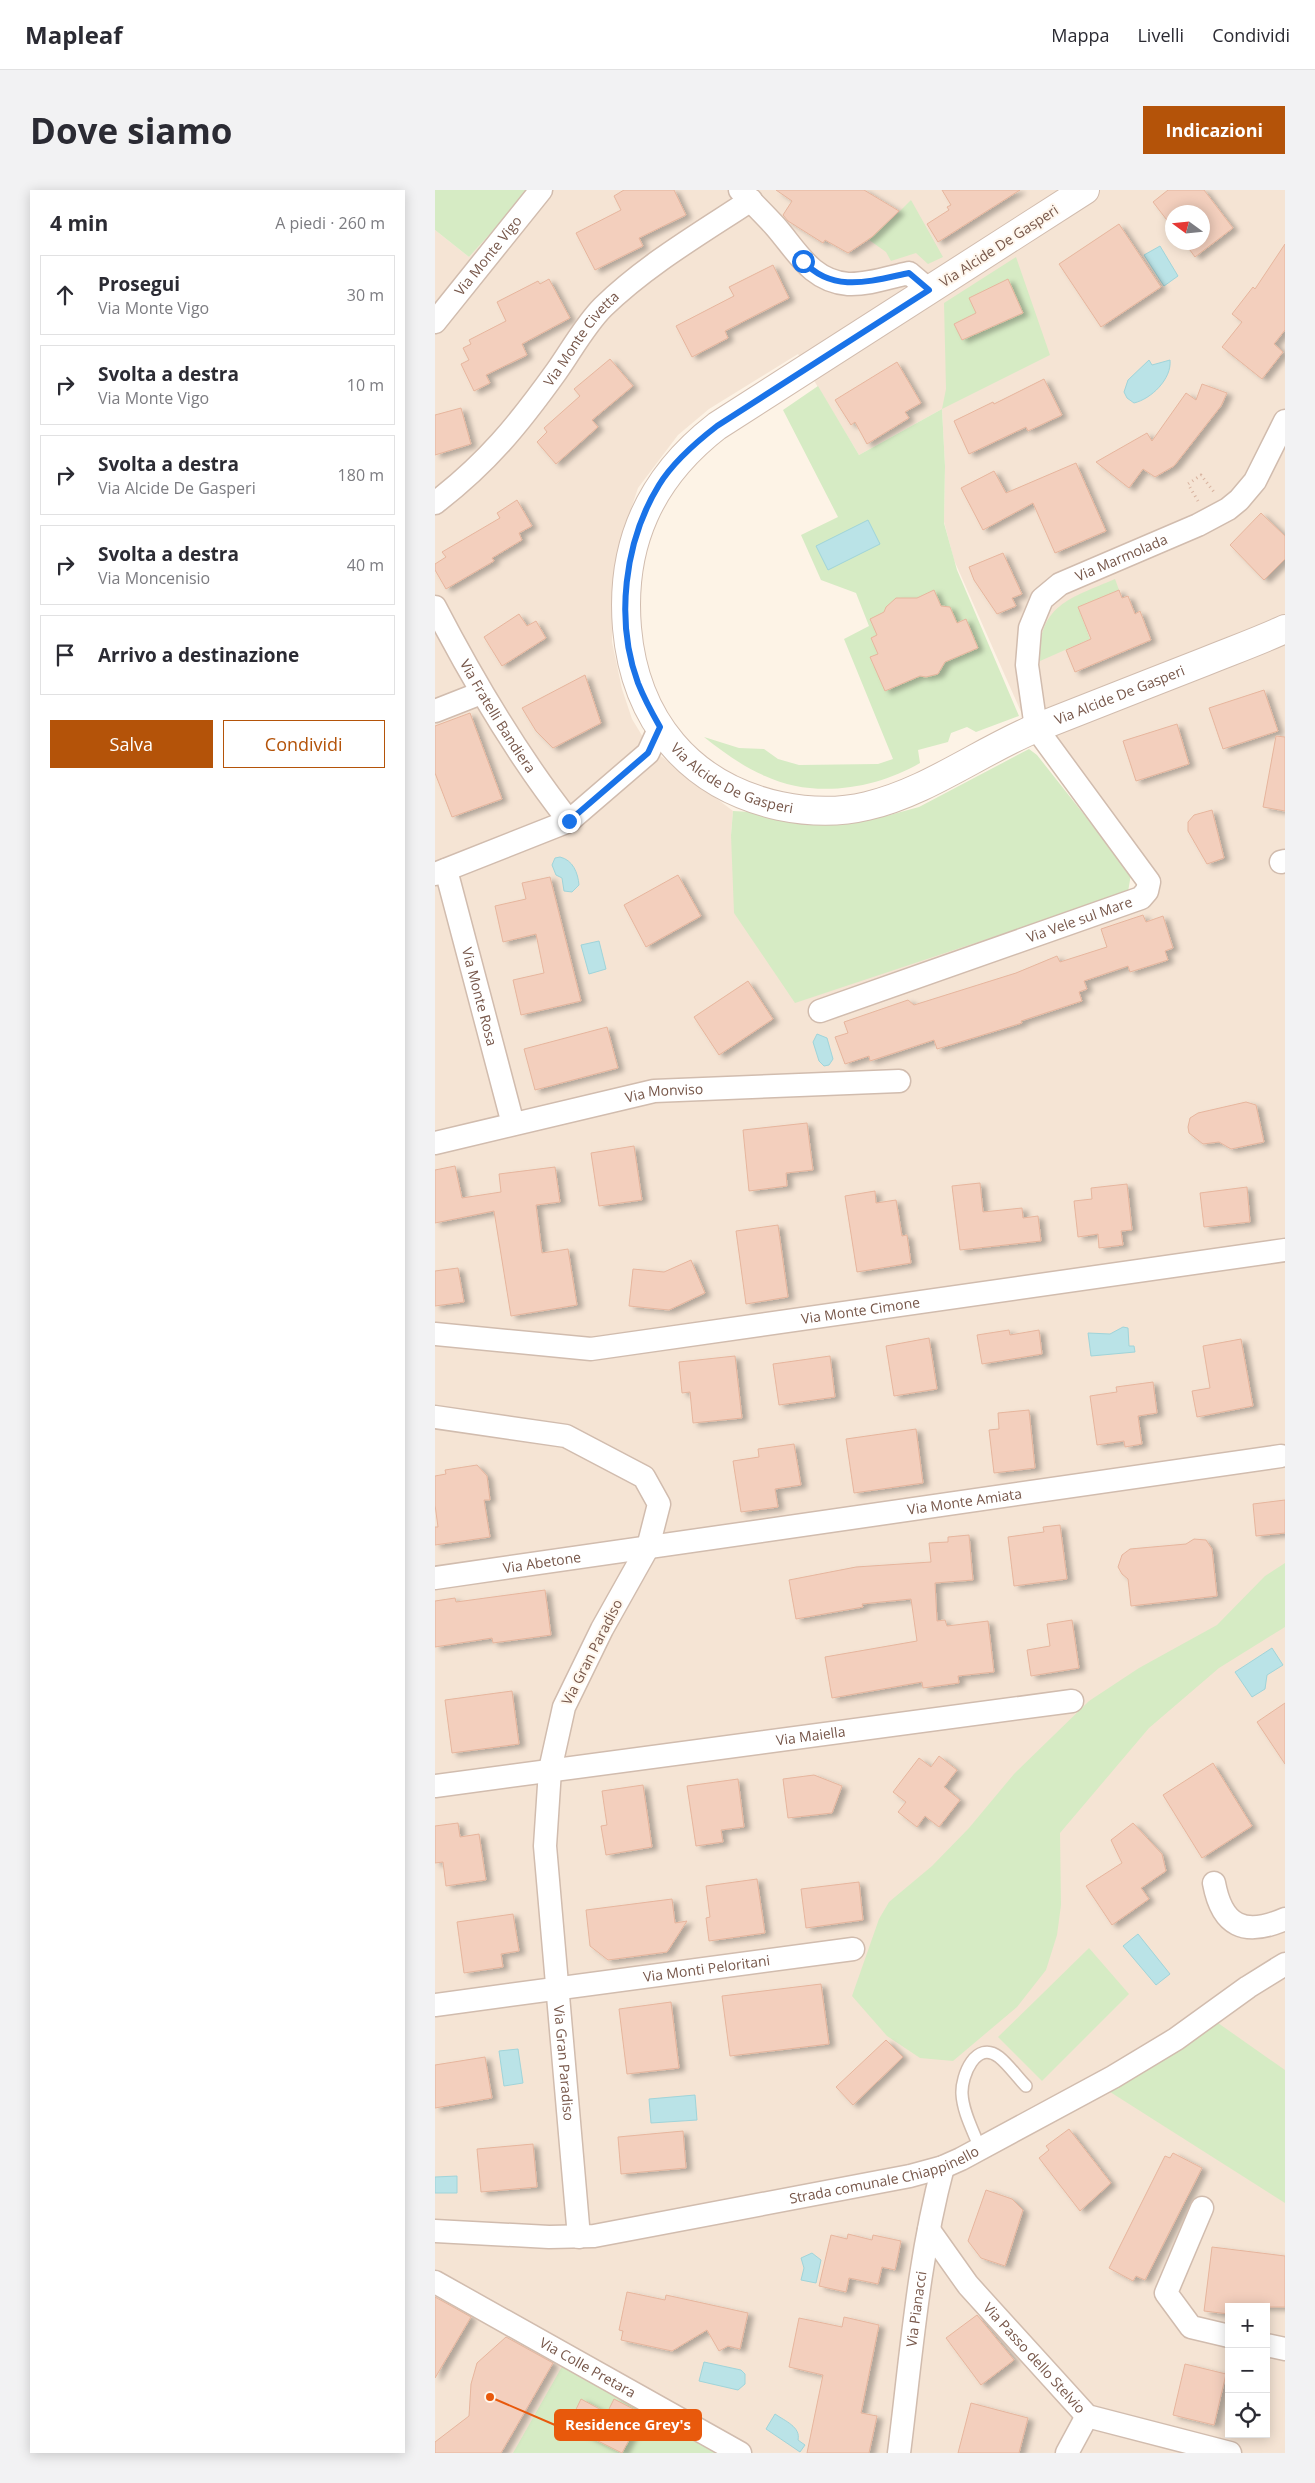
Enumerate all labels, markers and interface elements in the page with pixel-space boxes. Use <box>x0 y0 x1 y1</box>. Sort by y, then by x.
text: Mapleaf <box>25 18 123 51</box>
text: Mappa <box>1051 23 1109 47</box>
text: Livelli <box>1137 23 1184 47</box>
text: Condividi <box>1212 23 1290 47</box>
button: Indicazioni <box>1143 106 1285 154</box>
text: Dove siamo <box>30 107 233 154</box>
street label: Via Alcide De Gasperi <box>936 200 1062 291</box>
north arrow <box>1165 205 1210 250</box>
text: 4 min <box>50 209 108 237</box>
street label: Via Monte Vigo <box>450 211 526 299</box>
text: A piedi · 260 m <box>275 212 385 234</box>
route start <box>792 250 815 273</box>
text: Prosegui <box>98 271 180 297</box>
icon: ahead <box>51 281 79 309</box>
text: 30 m <box>347 284 384 306</box>
street label: Via Monte Civetta <box>539 287 623 390</box>
text: Via Monte Vigo <box>98 297 209 319</box>
text: Svolta a destra <box>98 361 239 387</box>
icon: right <box>51 371 79 399</box>
text: 10 m <box>347 374 384 396</box>
text: Via Monte Vigo <box>98 387 209 409</box>
text: Svolta a destra <box>98 451 239 477</box>
icon: right <box>51 461 79 489</box>
text: 180 m <box>338 464 384 486</box>
text: Via Alcide De Gasperi <box>98 477 256 499</box>
street label: Via Marmolada <box>1072 529 1170 585</box>
text: Svolta a destra <box>98 541 239 567</box>
icon: right <box>51 551 79 579</box>
text: 40 m <box>347 554 384 576</box>
text: Via Moncenisio <box>98 567 210 589</box>
icon: arrive <box>51 641 79 669</box>
text: Arrivo a destinazione <box>98 642 299 668</box>
street label: Via Fratelli Bandiera <box>456 656 540 776</box>
street label: Via Alcide De Gasperi <box>1052 661 1187 729</box>
button: Salva <box>50 720 213 768</box>
button: Condividi <box>223 720 385 768</box>
street label: Via Alcide De Gasperi <box>667 738 795 817</box>
route end <box>558 810 581 833</box>
street label: Via Vele sul Mare <box>1024 892 1135 947</box>
street label: Via Monte Rosa <box>458 945 502 1048</box>
street label: Via Monviso <box>623 1079 704 1107</box>
street label: Via Monte Cimone <box>800 1292 921 1328</box>
street label: Via Monte Amiata <box>906 1484 1023 1519</box>
street label: Via Abetone <box>502 1547 582 1577</box>
street label: Via Gran Paradiso <box>557 1596 626 1708</box>
street label: Via Maiella <box>775 1721 847 1749</box>
street label: Via Monti Peloritani <box>642 1950 771 1986</box>
street label: Via Gran Paradiso <box>550 2004 579 2122</box>
street label: Strada comunale Chiappinello <box>788 2141 982 2208</box>
street label: Via Pianacci <box>901 2270 930 2348</box>
street label: Via Passo dello Stelvio <box>979 2298 1090 2417</box>
map controls <box>1225 2303 1270 2438</box>
button: + <box>1225 2303 1270 2348</box>
street label: Via Colle Pretara <box>536 2333 639 2402</box>
button: − <box>1225 2348 1270 2393</box>
button: locate <box>1225 2393 1270 2438</box>
callout: Residence Grey's <box>555 2410 701 2440</box>
text: Residence Grey's <box>565 2414 691 2434</box>

